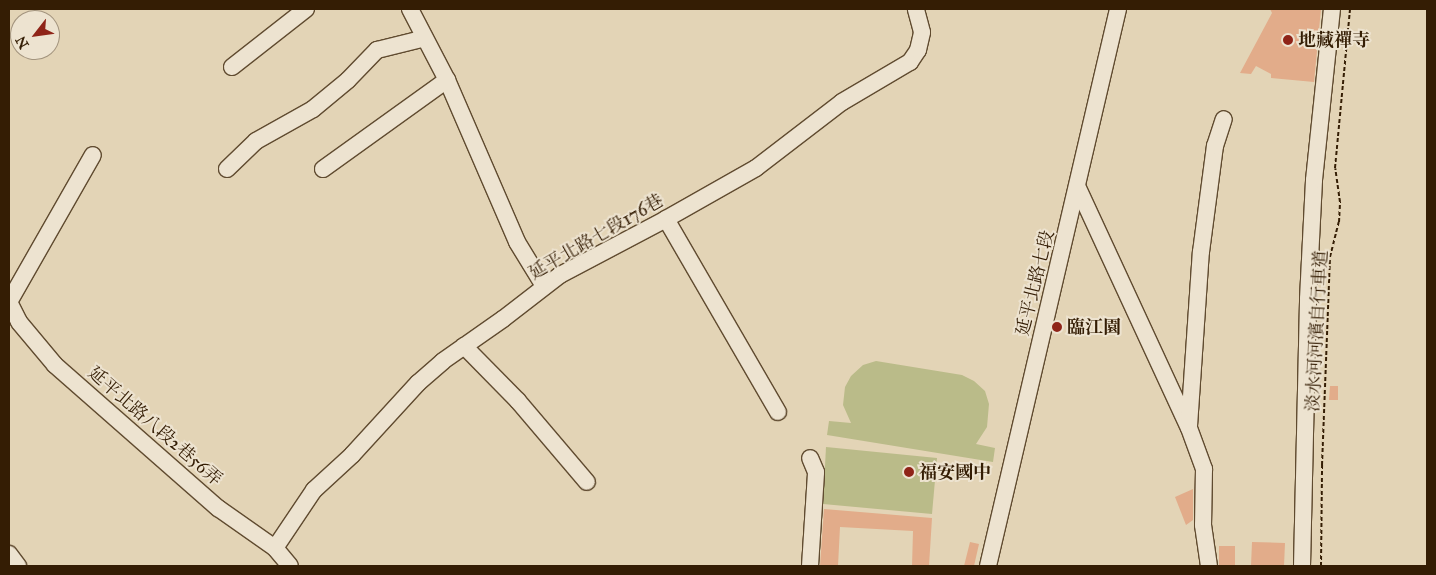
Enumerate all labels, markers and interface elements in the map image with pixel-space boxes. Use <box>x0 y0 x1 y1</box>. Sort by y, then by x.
north arrow <box>10 10 60 60</box>
place label: 地藏禪寺 <box>1298 29 1370 51</box>
text: N <box>12 33 33 52</box>
marker: 地藏禪寺 <box>1282 34 1294 46</box>
street label: 延平北路七段176巷 <box>525 190 667 284</box>
street label: 延平北路七段 <box>1011 228 1059 338</box>
street label: 淡水河河濱自行車道 <box>1302 250 1332 412</box>
place label: 臨江園 <box>1067 316 1121 338</box>
marker: 臨江園 <box>1051 321 1063 333</box>
street label: 延平北路八段2巷56弄 <box>84 362 226 490</box>
place label: 福安國中 <box>919 461 991 483</box>
marker: 福安國中 <box>903 466 915 478</box>

